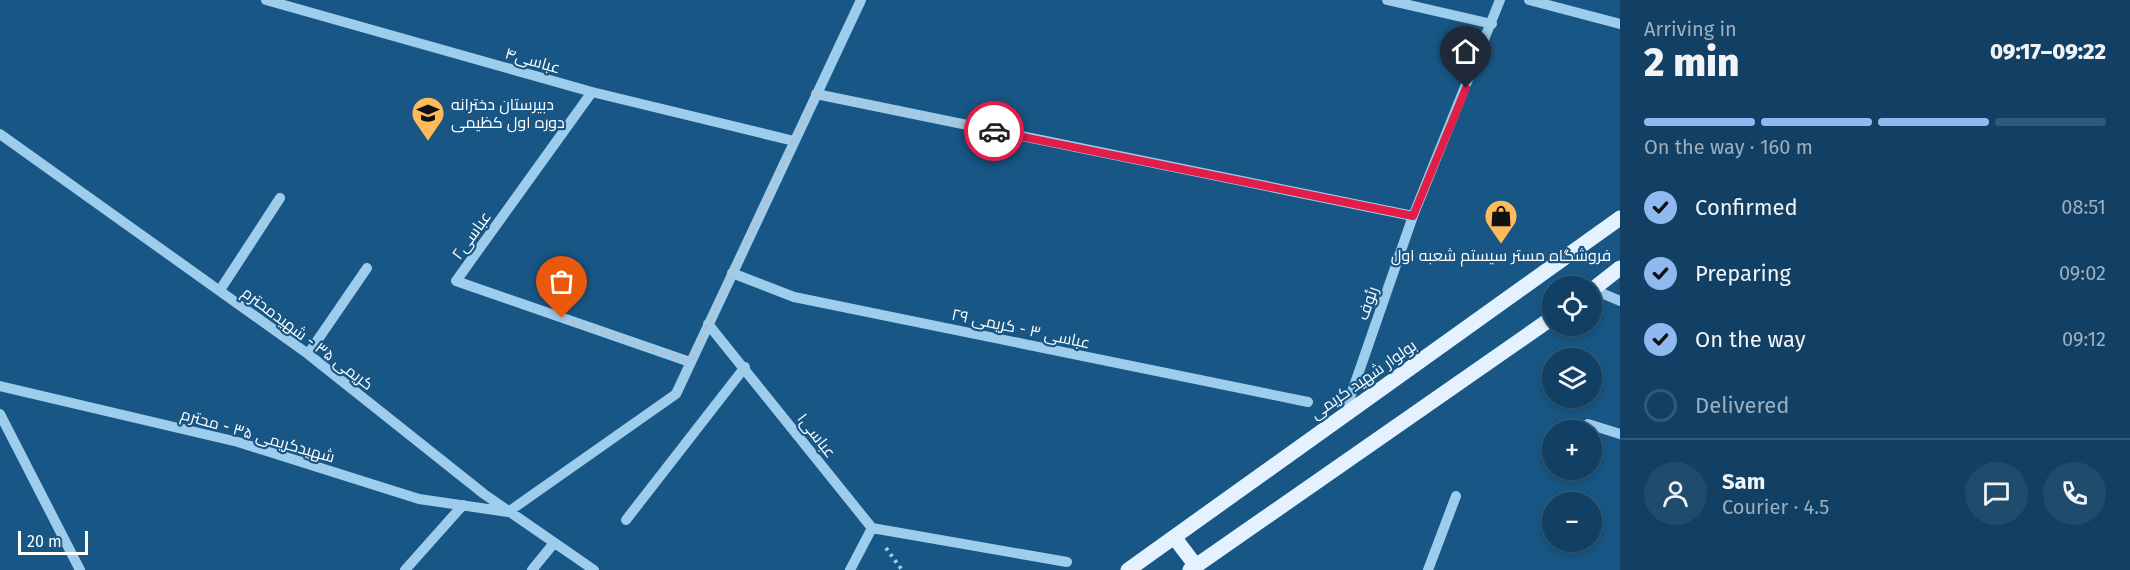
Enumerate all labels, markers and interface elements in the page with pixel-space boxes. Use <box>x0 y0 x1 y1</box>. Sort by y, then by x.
text: Arriving in <box>1644 17 1737 41</box>
pin <box>1440 26 1491 88</box>
icon: home <box>1449 35 1482 68</box>
text: 09:17–09:22 <box>1990 38 2106 65</box>
text: 2 min <box>1644 40 1740 86</box>
street label: عباسی۴ <box>503 44 563 78</box>
school or university icon: دبیرستان دخترانه دوره اول کظیمی <box>410 95 446 142</box>
place label: دبیرستان دخترانه دوره اول کظیمی <box>451 95 565 133</box>
courier <box>964 101 1024 161</box>
icon: car <box>978 115 1011 148</box>
text: On the way · 160 m <box>1644 135 1813 159</box>
icon: check <box>1644 191 1677 224</box>
text: Confirmed <box>1695 194 1798 221</box>
text: 08:51 <box>2061 195 2106 219</box>
shop icon: فروشگاه مستر سیستم شعبه اول <box>1483 198 1519 245</box>
street label: عباسی۲ <box>448 208 496 264</box>
place label: فروشگاه مستر سیستم شعبه اول <box>1391 246 1611 267</box>
pin <box>536 256 587 318</box>
icon: check <box>1644 257 1677 290</box>
text: Preparing <box>1695 260 1791 287</box>
text: 09:02 <box>2059 261 2106 285</box>
icon: bag <box>545 265 578 298</box>
map controls <box>1542 276 1602 552</box>
button: locate <box>1542 276 1602 336</box>
street label: کریمی ۳۵ - شهیدمحترم <box>237 283 377 396</box>
street label: رئوف <box>1353 284 1382 322</box>
street label: عباسی ۳ - کریمی ۲۹ <box>950 305 1092 353</box>
icon: check <box>1644 323 1677 356</box>
text: On the way <box>1695 326 1806 353</box>
text: 09:12 <box>2062 327 2106 351</box>
street label: بولوار شهید کریمی <box>1307 336 1421 424</box>
button: layers <box>1542 348 1602 408</box>
text: Delivered <box>1695 392 1790 419</box>
street label: شهیدکریمی ۳۵ - محترم <box>178 404 337 468</box>
street label: عباسی۱ <box>793 409 840 462</box>
button: + <box>1542 420 1602 480</box>
button: person <box>1644 462 1707 525</box>
button: chat <box>1965 462 2028 525</box>
button: phone <box>2043 462 2106 525</box>
text: Sam <box>1722 468 1765 495</box>
button: − <box>1542 492 1602 552</box>
text: Courier · 4.5 <box>1722 495 1829 519</box>
scale bar <box>18 528 88 556</box>
text: 20 m <box>27 532 62 551</box>

